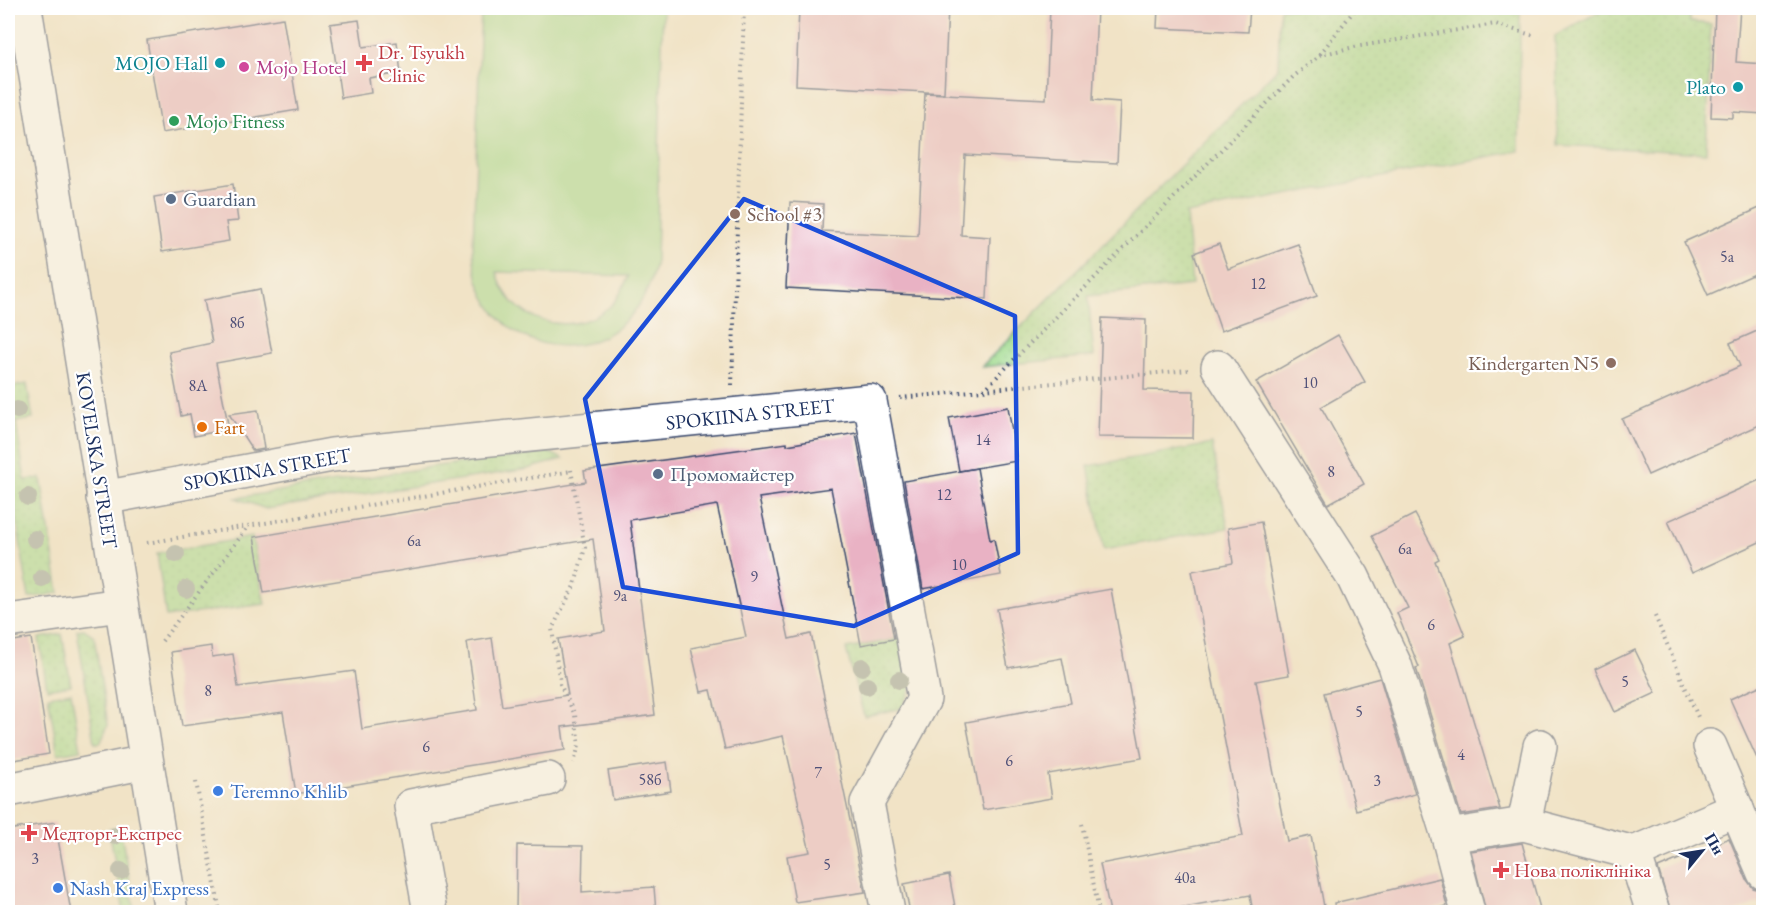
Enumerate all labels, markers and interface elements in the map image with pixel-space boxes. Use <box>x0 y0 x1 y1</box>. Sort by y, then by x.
place label: Dr. Tsyukh Clinic <box>378 39 465 88</box>
place label: MOJO Hall <box>115 50 208 76</box>
place label: Mojo Hotel <box>256 54 347 80</box>
marker: Dr. Tsyukh Clinic <box>355 54 373 72</box>
marker: MOJO Hall <box>213 56 227 70</box>
marker: Mojo Hotel <box>237 60 251 74</box>
place label: Plato <box>1686 74 1726 100</box>
marker: Plato <box>1731 80 1745 94</box>
place label: Mojo Fitness <box>186 108 285 134</box>
marker: Mojo Fitness <box>167 114 181 128</box>
place label: Guardian <box>183 186 257 212</box>
marker: Guardian <box>164 192 178 206</box>
place label: School #3 <box>747 201 822 227</box>
marker: School #3 <box>728 207 742 221</box>
house number: 5а <box>1720 246 1735 267</box>
house number: 12 <box>1250 273 1266 294</box>
house number: 8б <box>229 312 245 333</box>
place label: Kindergarten N5 <box>1468 350 1599 376</box>
marker: Kindergarten N5 <box>1604 356 1618 370</box>
street label: KOVELSKA STREET <box>70 370 124 551</box>
house number: 10 <box>1302 372 1318 393</box>
house number: 8А <box>189 375 208 396</box>
street label: SPOKIINA STREET <box>664 392 836 436</box>
place label: Fart <box>214 414 245 440</box>
marker: Fart <box>195 420 209 434</box>
house number: 14 <box>975 429 991 450</box>
street label: SPOKIINA STREET <box>181 441 353 497</box>
place label: Промомайстер <box>670 461 794 487</box>
house number: 8 <box>1327 461 1335 482</box>
marker: Промомайстер <box>651 467 665 481</box>
house number: 12 <box>936 484 952 505</box>
house number: 6а <box>407 530 422 551</box>
house number: 6а <box>1398 538 1413 559</box>
house number: 10 <box>951 554 967 575</box>
house number: 9 <box>750 566 758 587</box>
house number: 9а <box>613 585 628 606</box>
house number: 6 <box>1427 614 1435 635</box>
house number: 5 <box>1621 671 1629 692</box>
house number: 8 <box>204 680 212 701</box>
house number: 5 <box>1355 701 1363 722</box>
house number: 6 <box>422 736 430 757</box>
house number: 4 <box>1457 744 1465 765</box>
house number: 6 <box>1005 750 1013 771</box>
house number: 7 <box>814 762 822 783</box>
house number: 58б <box>639 769 662 790</box>
house number: 3 <box>1373 770 1381 791</box>
place label: Teremno Khlib <box>230 778 348 804</box>
marker: Teremno Khlib <box>211 784 225 798</box>
place label: Медторг-Експрес <box>42 820 182 846</box>
north arrow <box>1672 821 1732 881</box>
marker: Медторг-Експрес <box>20 824 38 842</box>
text: Пн <box>1700 829 1729 858</box>
house number: 3 <box>31 848 39 869</box>
house number: 5 <box>823 854 831 875</box>
place label: Нова поліклініка <box>1514 857 1651 883</box>
marker: Нова поліклініка <box>1492 861 1510 879</box>
house number: 40а <box>1174 867 1196 888</box>
place label: Nash Kraj Express <box>70 875 209 901</box>
marker: Nash Kraj Express <box>51 881 65 895</box>

